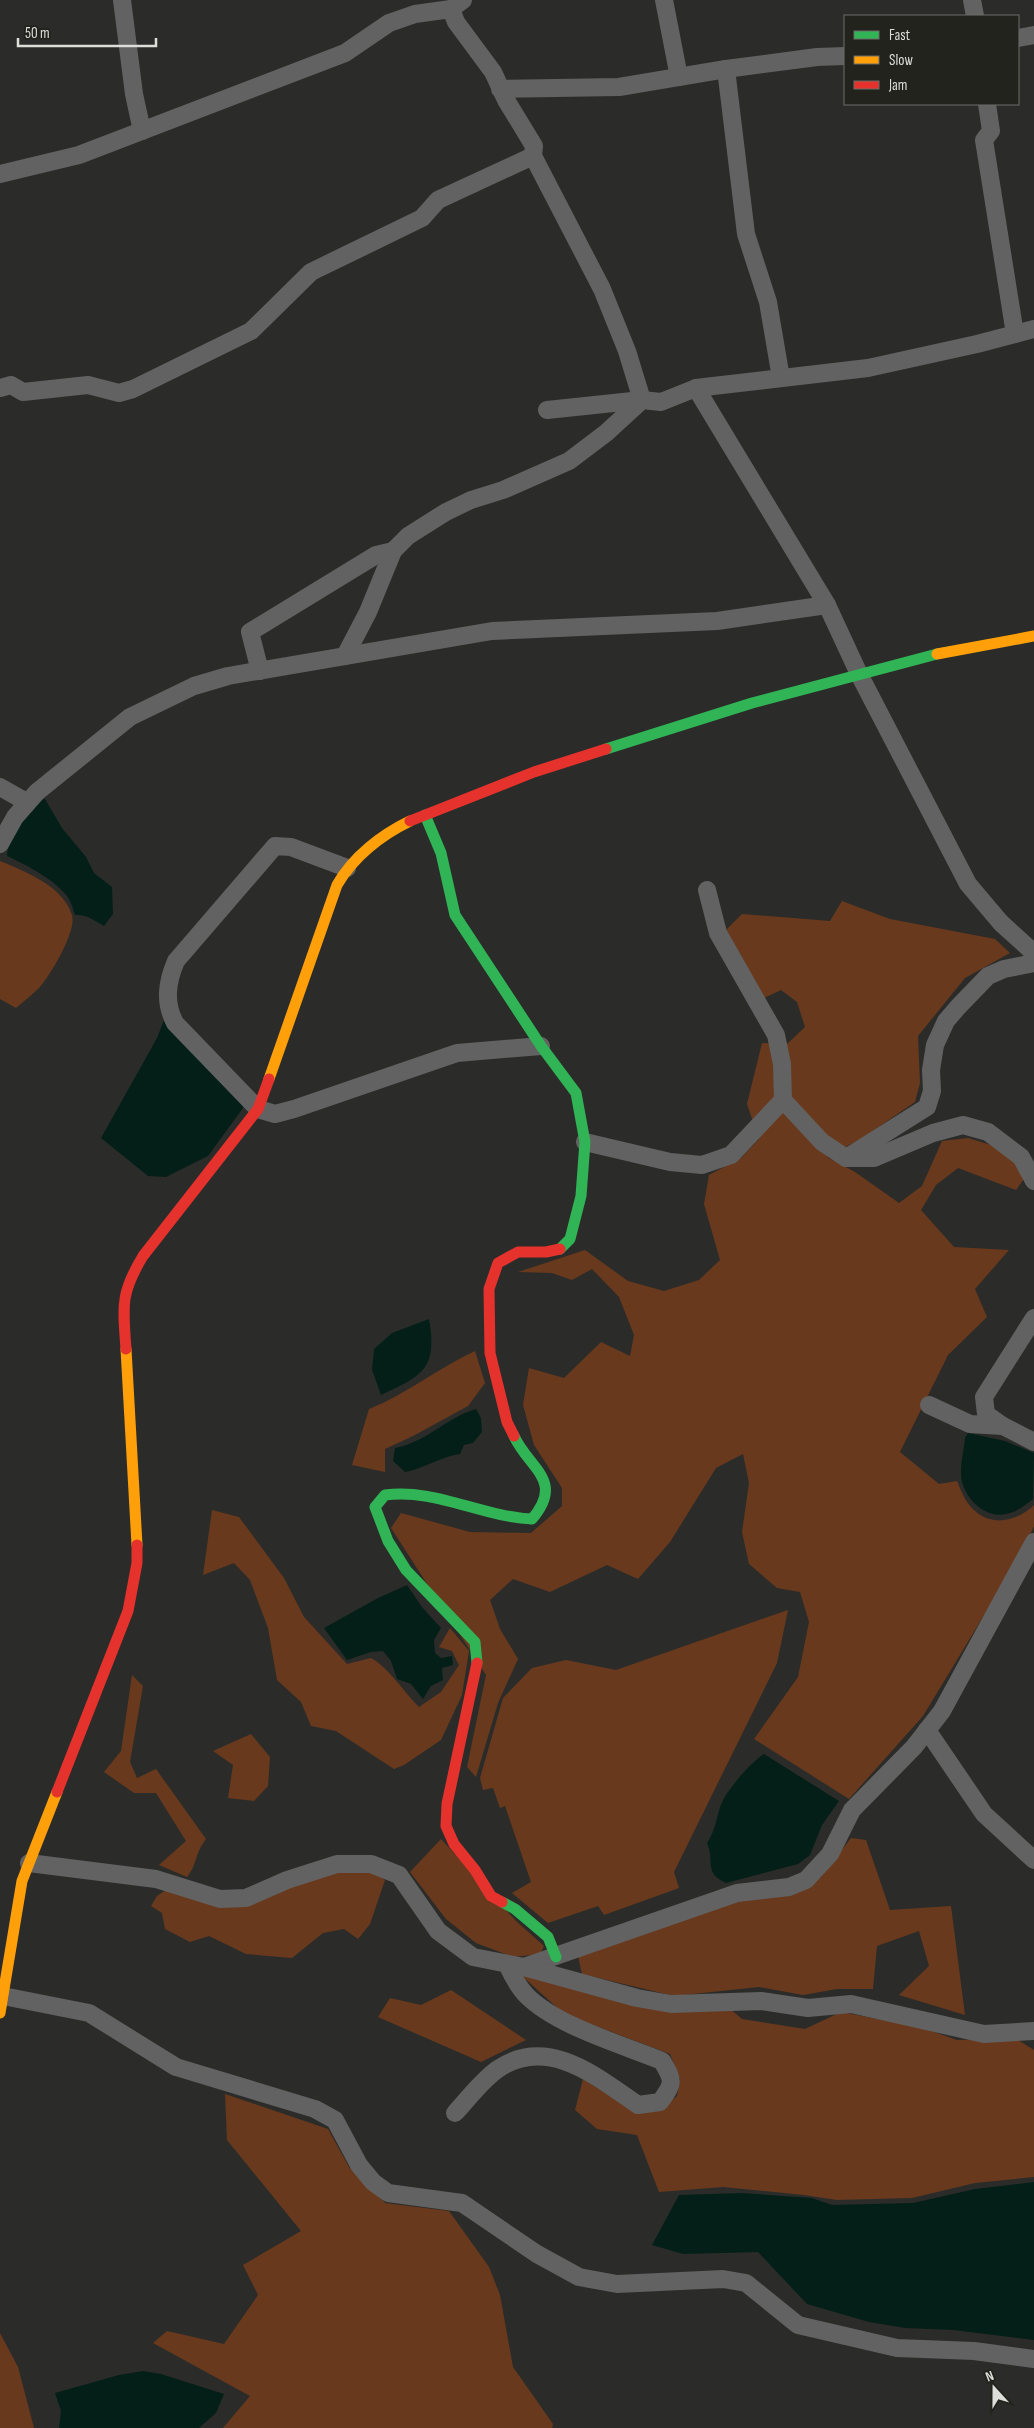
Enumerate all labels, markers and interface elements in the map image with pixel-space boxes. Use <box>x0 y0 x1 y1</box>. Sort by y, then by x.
scale bar <box>18 15 155 47</box>
legend <box>844 15 1019 105</box>
text: 50 m <box>25 24 50 43</box>
text: Fast <box>889 26 911 45</box>
text: Slow <box>889 51 913 70</box>
text: Jam <box>888 76 907 95</box>
north arrow <box>969 2363 1019 2413</box>
text: N <box>983 2367 996 2386</box>

